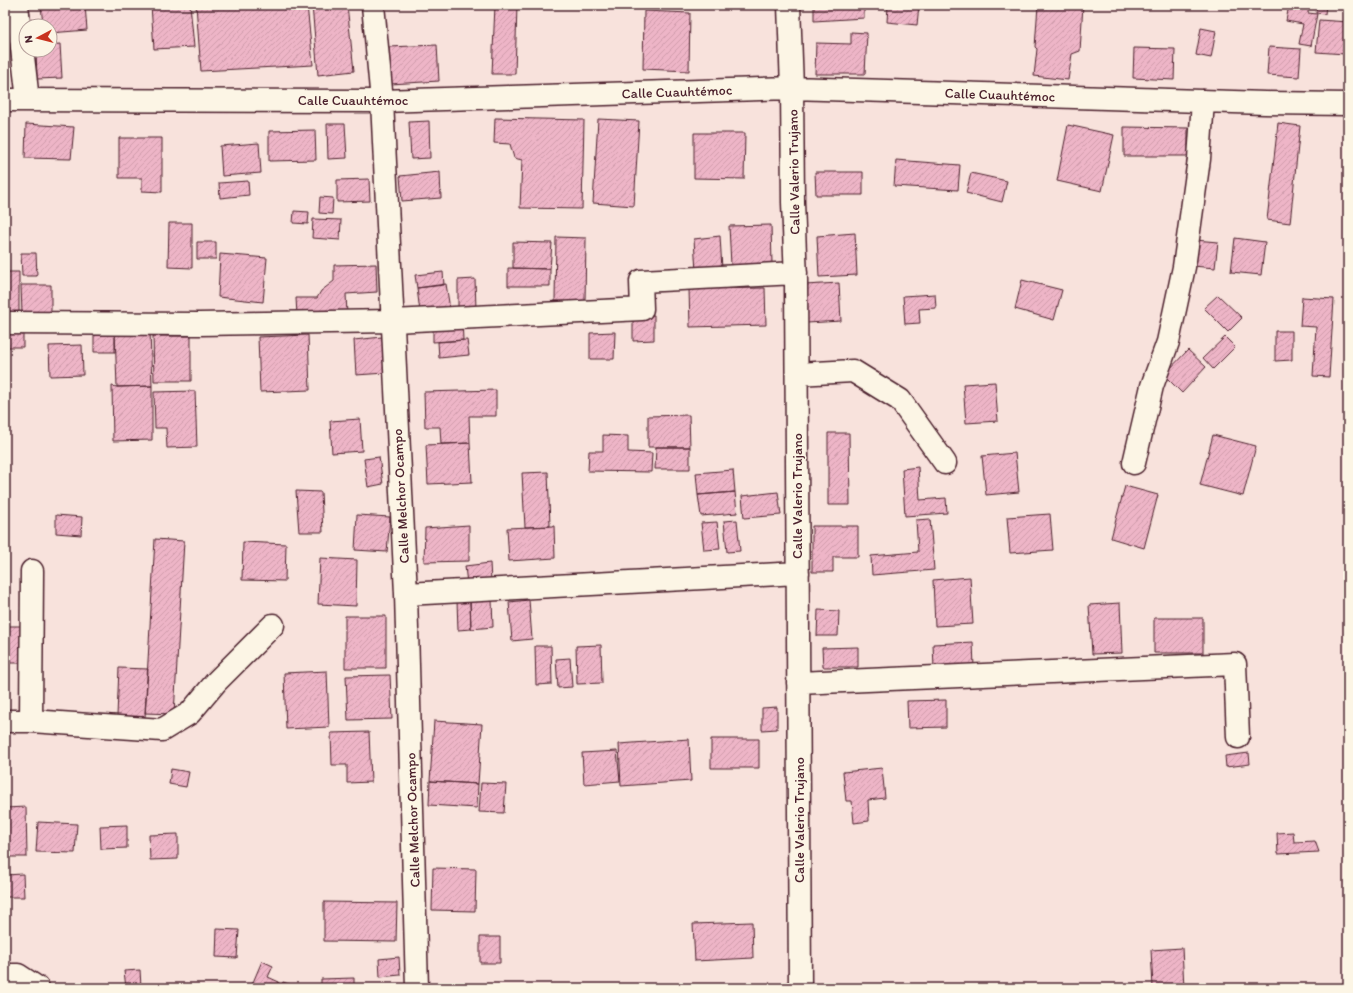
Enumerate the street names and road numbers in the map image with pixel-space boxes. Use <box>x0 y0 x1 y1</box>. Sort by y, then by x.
street label: Calle Cuauhtémoc <box>621 82 733 102</box>
street label: Calle Cuauhtémoc <box>944 85 1056 105</box>
street label: Calle Cuauhtémoc <box>298 92 409 109</box>
street label: Calle Valerio Trujano <box>784 109 804 235</box>
street label: Calle Melchor Ocampo <box>389 428 413 564</box>
street label: Calle Valerio Trujano <box>789 433 806 559</box>
street label: Calle Melchor Ocampo <box>402 752 424 888</box>
street label: Calle Valerio Trujano <box>791 757 808 883</box>

